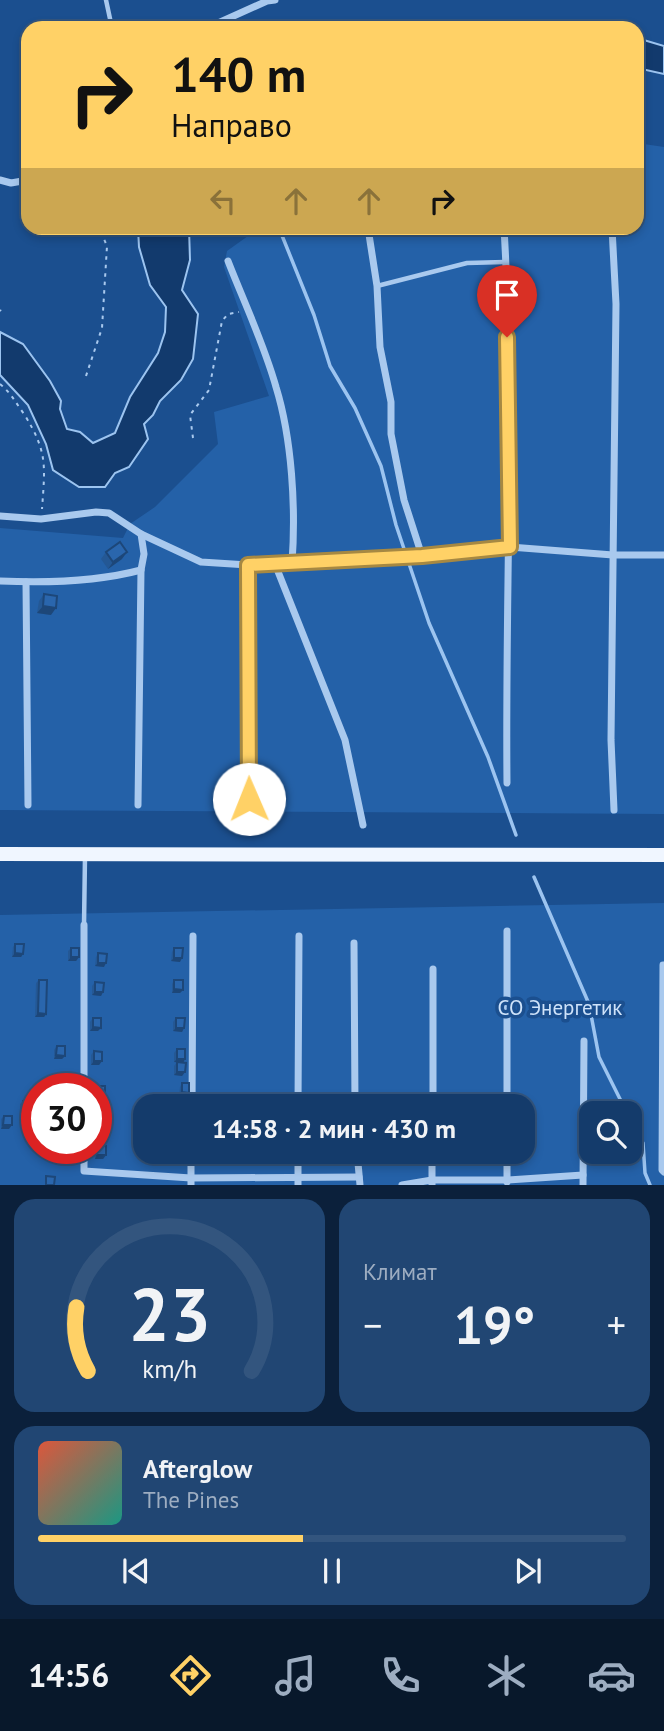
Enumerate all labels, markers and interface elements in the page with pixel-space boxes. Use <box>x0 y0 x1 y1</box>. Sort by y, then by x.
text: 140 m <box>171 42 306 106</box>
icon: right <box>56 49 147 140</box>
text: Направо <box>171 104 292 146</box>
icon: left <box>204 182 242 220</box>
icon: ahead <box>277 182 315 220</box>
icon: ahead <box>350 182 388 220</box>
icon: right <box>423 182 461 220</box>
pin <box>477 265 537 337</box>
icon: arrive <box>488 276 526 314</box>
position arrow <box>212 762 286 836</box>
park label: СО Энергетик <box>498 994 622 1021</box>
speed limit sign: 30 <box>21 1073 112 1164</box>
map controls <box>579 1101 642 1164</box>
button: search <box>579 1101 642 1164</box>
text: 14:58 · 2 мин · 430 m <box>212 1112 456 1145</box>
text: Климат <box>363 1257 437 1286</box>
text: 23 <box>128 1268 211 1362</box>
text: 19° <box>454 1291 535 1358</box>
text: − <box>363 1300 382 1349</box>
text: + <box>607 1300 626 1349</box>
text: km/h <box>142 1353 197 1385</box>
text: Afterglow <box>143 1452 252 1485</box>
text: The Pines <box>143 1485 239 1514</box>
icon: previous <box>117 1552 155 1590</box>
icon: pause <box>313 1552 351 1590</box>
icon: next <box>509 1552 547 1590</box>
icon: directions <box>166 1651 215 1700</box>
icon: music <box>271 1651 320 1700</box>
icon: phone <box>376 1651 425 1700</box>
icon: climate <box>482 1651 531 1700</box>
icon: car <box>587 1651 636 1700</box>
text: 14:56 <box>28 1654 109 1696</box>

